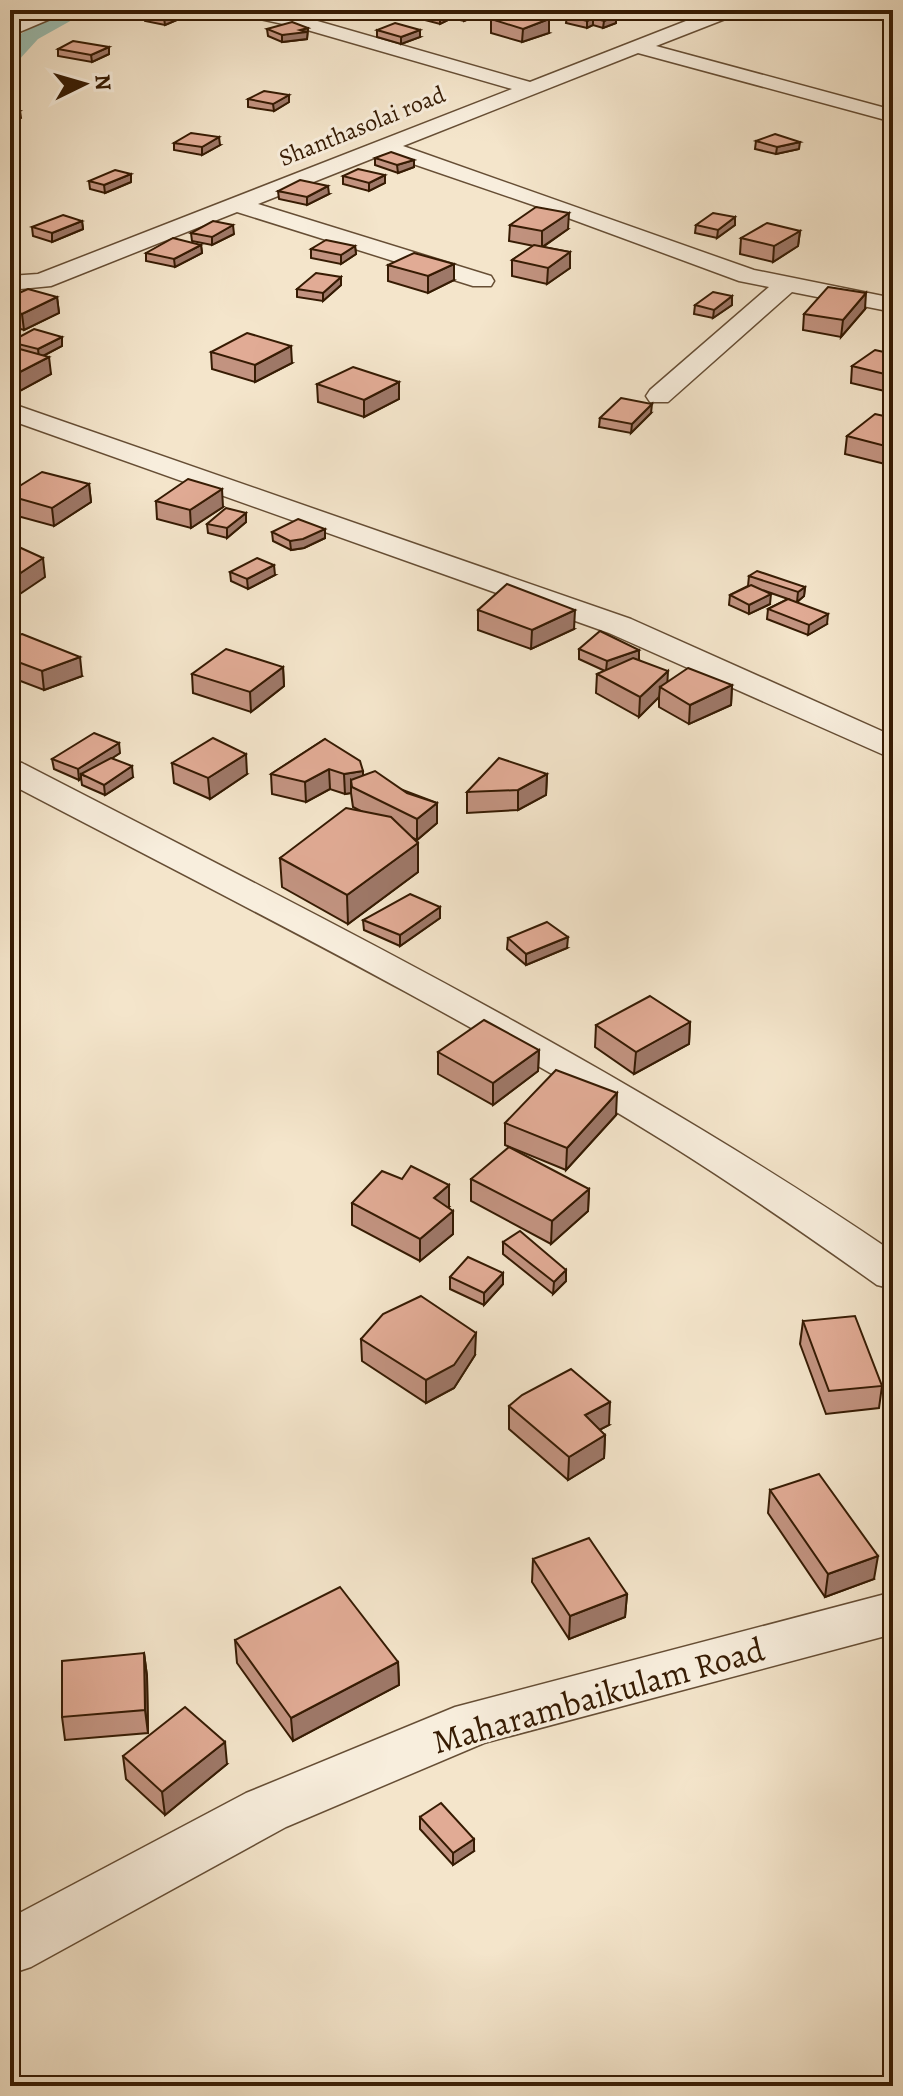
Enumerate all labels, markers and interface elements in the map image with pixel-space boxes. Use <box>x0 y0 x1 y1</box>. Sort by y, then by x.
north arrow <box>44 44 124 124</box>
text: N <box>87 73 119 92</box>
street label: Shanthasolai road <box>274 78 450 174</box>
street label: Maharambaikulam Road <box>427 1625 770 1765</box>

